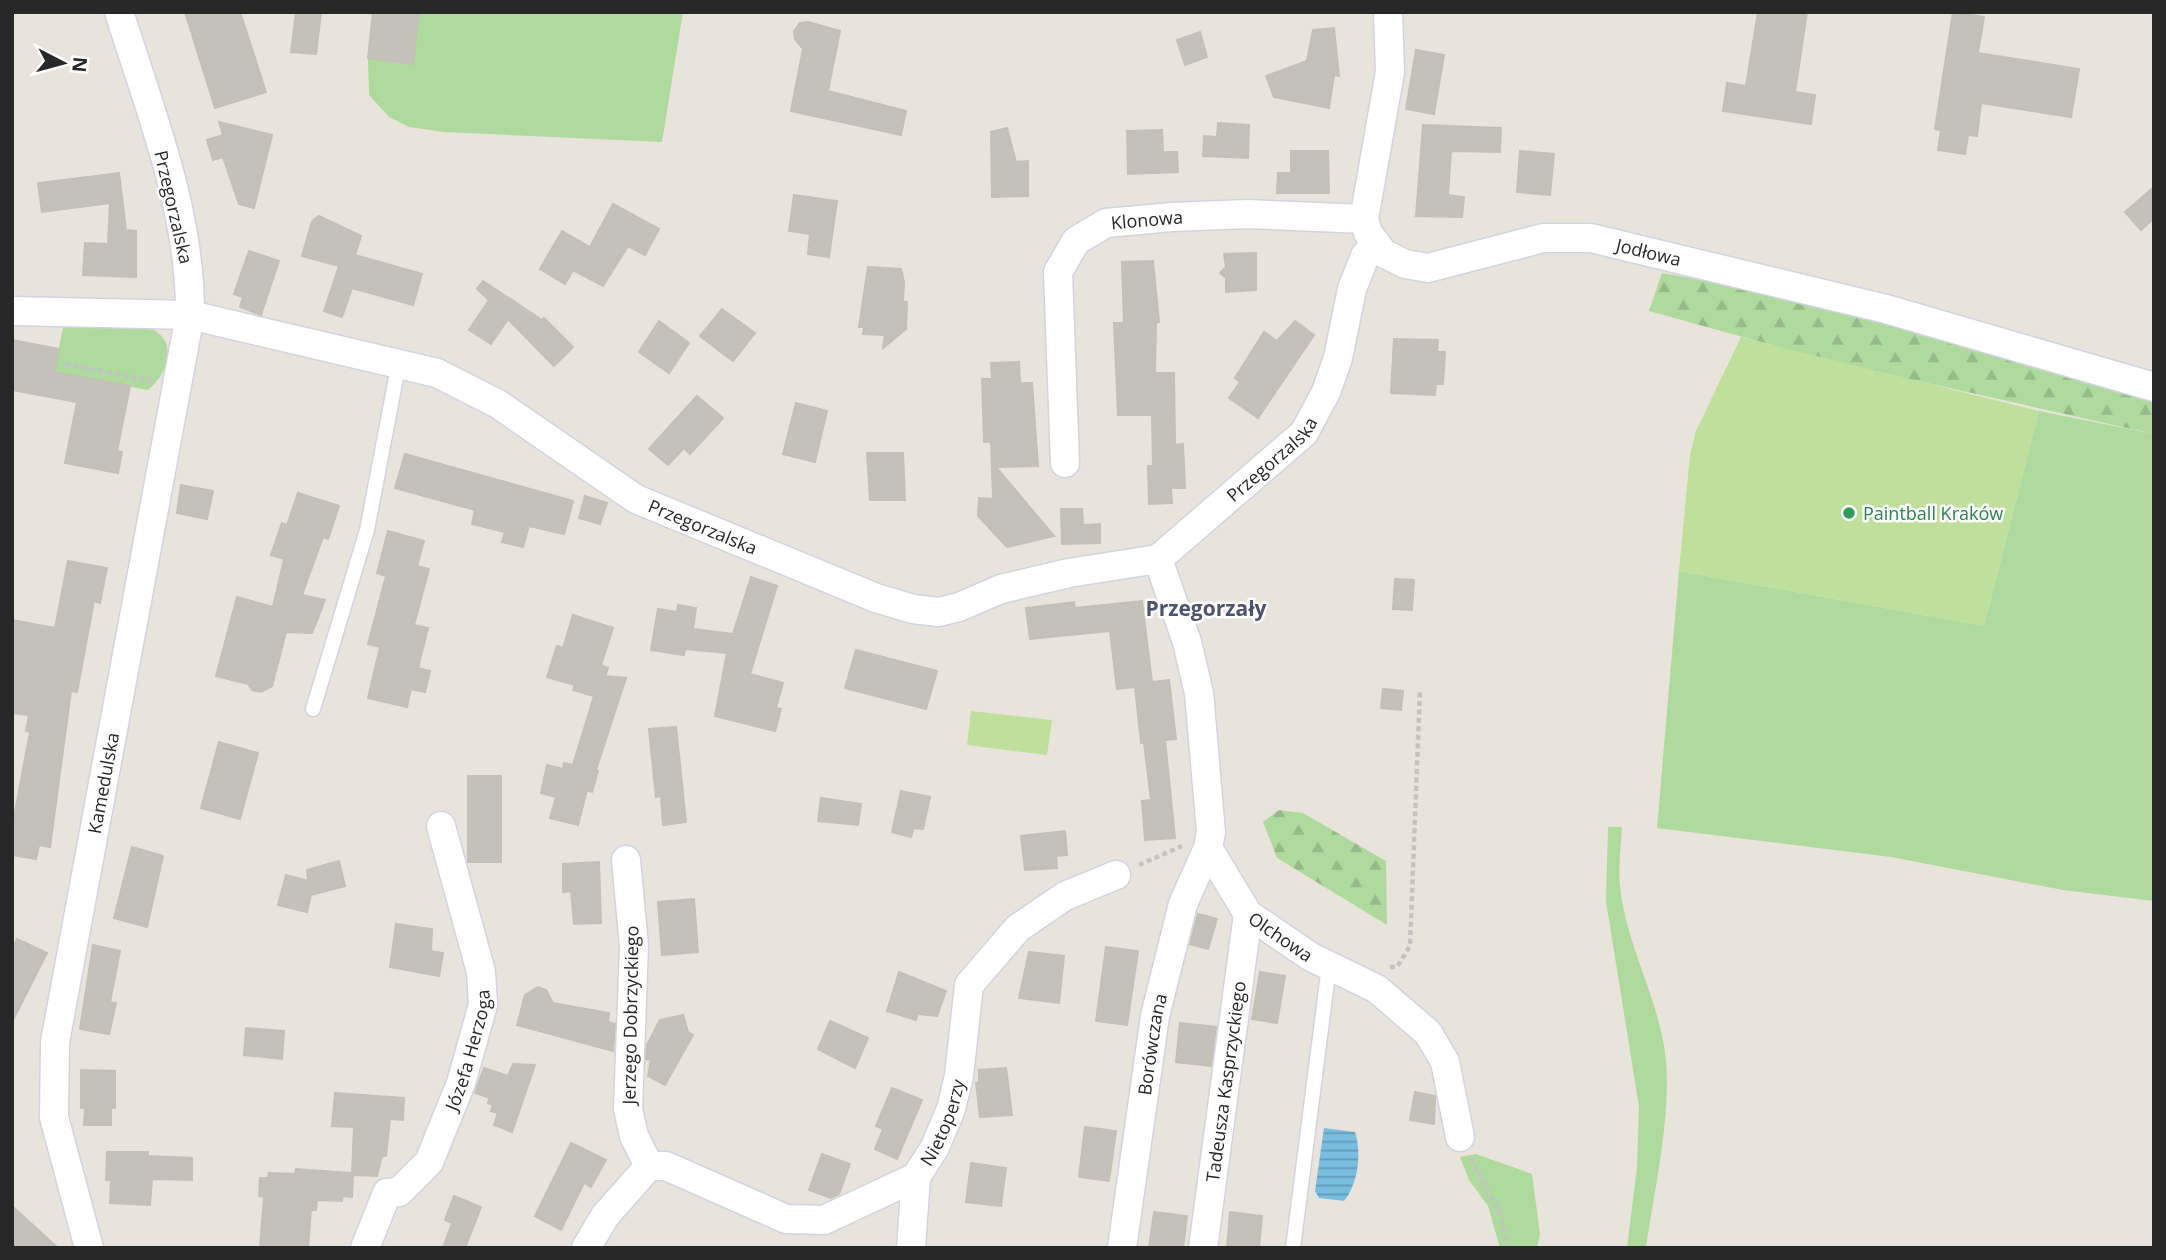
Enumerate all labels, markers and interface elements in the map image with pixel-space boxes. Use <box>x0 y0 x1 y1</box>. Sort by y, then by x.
north arrow <box>28 28 98 98</box>
text: N <box>66 56 94 74</box>
street label: Przegorzalska <box>149 148 199 266</box>
street label: Klonowa <box>1110 205 1183 235</box>
street label: Jodłowa <box>1612 232 1684 271</box>
street label: Przegorzalska <box>1221 413 1322 507</box>
street label: Przegorzalska <box>645 493 761 560</box>
place label: Paintball Kraków <box>1863 501 2003 525</box>
marker: Paintball Kraków <box>1841 505 1857 521</box>
district label: Przegorzały <box>1145 594 1267 622</box>
street label: Kamedulska <box>82 730 124 836</box>
street label: Olchowa <box>1244 906 1318 967</box>
street label: Jerzego Dobrzyckiego <box>616 925 644 1107</box>
street label: Tadeusza Kasprzyckiego <box>1200 979 1251 1184</box>
street label: Józefa Herzoga <box>438 989 495 1116</box>
street label: Borówczana <box>1132 991 1172 1097</box>
street label: Nietoperzy <box>914 1076 970 1170</box>

